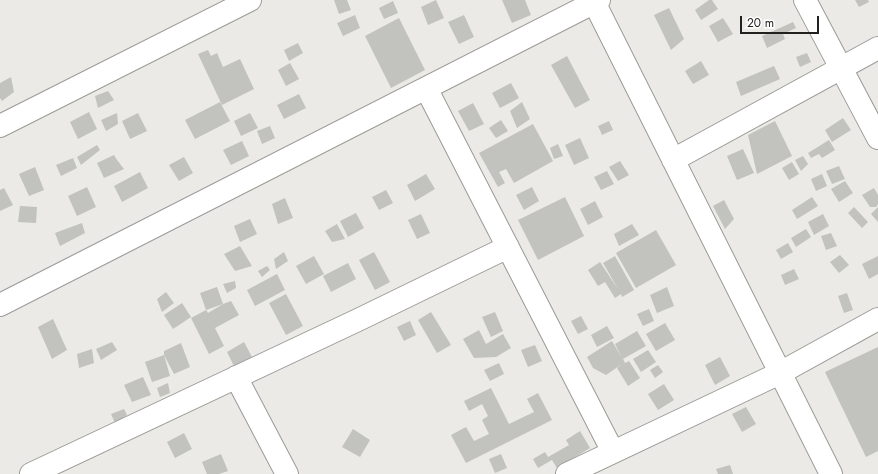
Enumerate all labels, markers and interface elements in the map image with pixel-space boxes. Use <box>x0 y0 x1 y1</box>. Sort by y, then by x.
scale bar <box>742 8 821 34</box>
text: 20 m <box>747 14 774 32</box>

